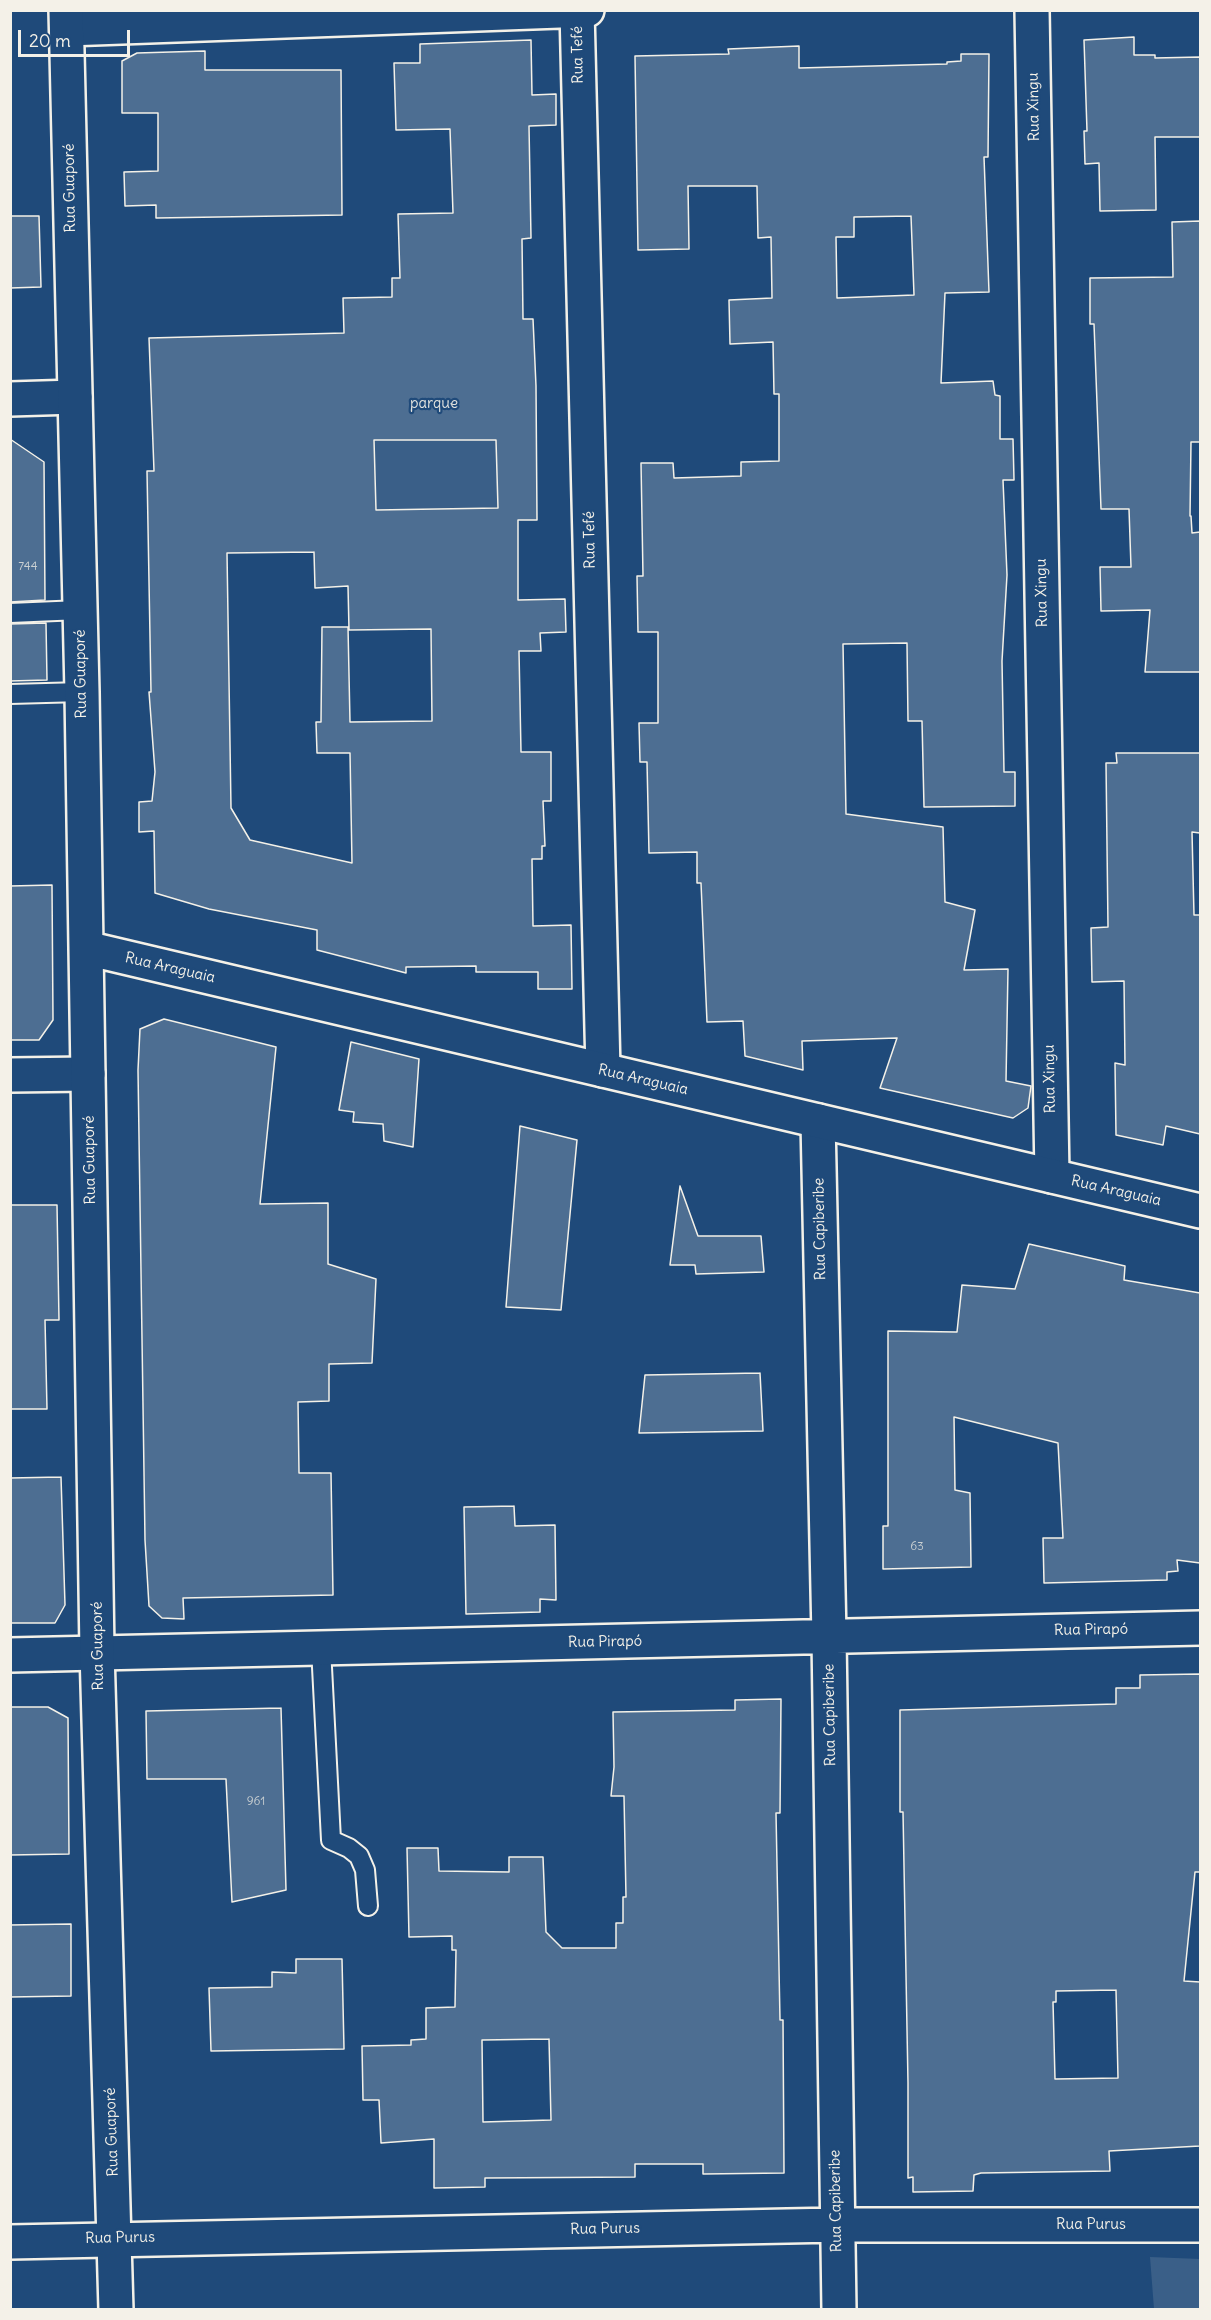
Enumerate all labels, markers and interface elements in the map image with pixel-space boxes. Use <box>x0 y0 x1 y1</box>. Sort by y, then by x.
scale bar <box>21 18 134 56</box>
street label: Rua Tefé <box>568 26 588 84</box>
text: 20 m <box>29 29 71 52</box>
street label: Rua Xingu <box>1024 72 1044 142</box>
street label: Rua Guaporé <box>60 143 80 233</box>
park label: parque <box>410 395 458 413</box>
street label: Rua Tefé <box>580 511 600 569</box>
street label: Rua Xingu <box>1032 558 1052 628</box>
house number: 744 <box>18 560 38 574</box>
street label: Rua Guaporé <box>71 629 91 719</box>
street label: Rua Araguaia <box>123 949 217 987</box>
street label: Rua Xingu <box>1040 1044 1060 1114</box>
street label: Rua Araguaia <box>596 1061 690 1099</box>
street label: Rua Guaporé <box>80 1115 100 1205</box>
street label: Rua Araguaia <box>1069 1172 1163 1210</box>
street label: Rua Capiberibe <box>810 1177 830 1281</box>
house number: 63 <box>910 1540 924 1554</box>
street label: Rua Guaporé <box>88 1601 108 1691</box>
street label: Rua Pirapó <box>1054 1620 1128 1640</box>
street label: Rua Pirapó <box>568 1632 642 1652</box>
street label: Rua Capiberibe <box>820 1663 840 1767</box>
house number: 961 <box>247 1795 265 1809</box>
street label: Rua Guaporé <box>101 2087 123 2177</box>
street label: Rua Capiberibe <box>826 2149 846 2253</box>
street label: Rua Purus <box>1056 2216 1126 2234</box>
street label: Rua Purus <box>570 2219 640 2239</box>
street label: Rua Purus <box>85 2228 155 2248</box>

